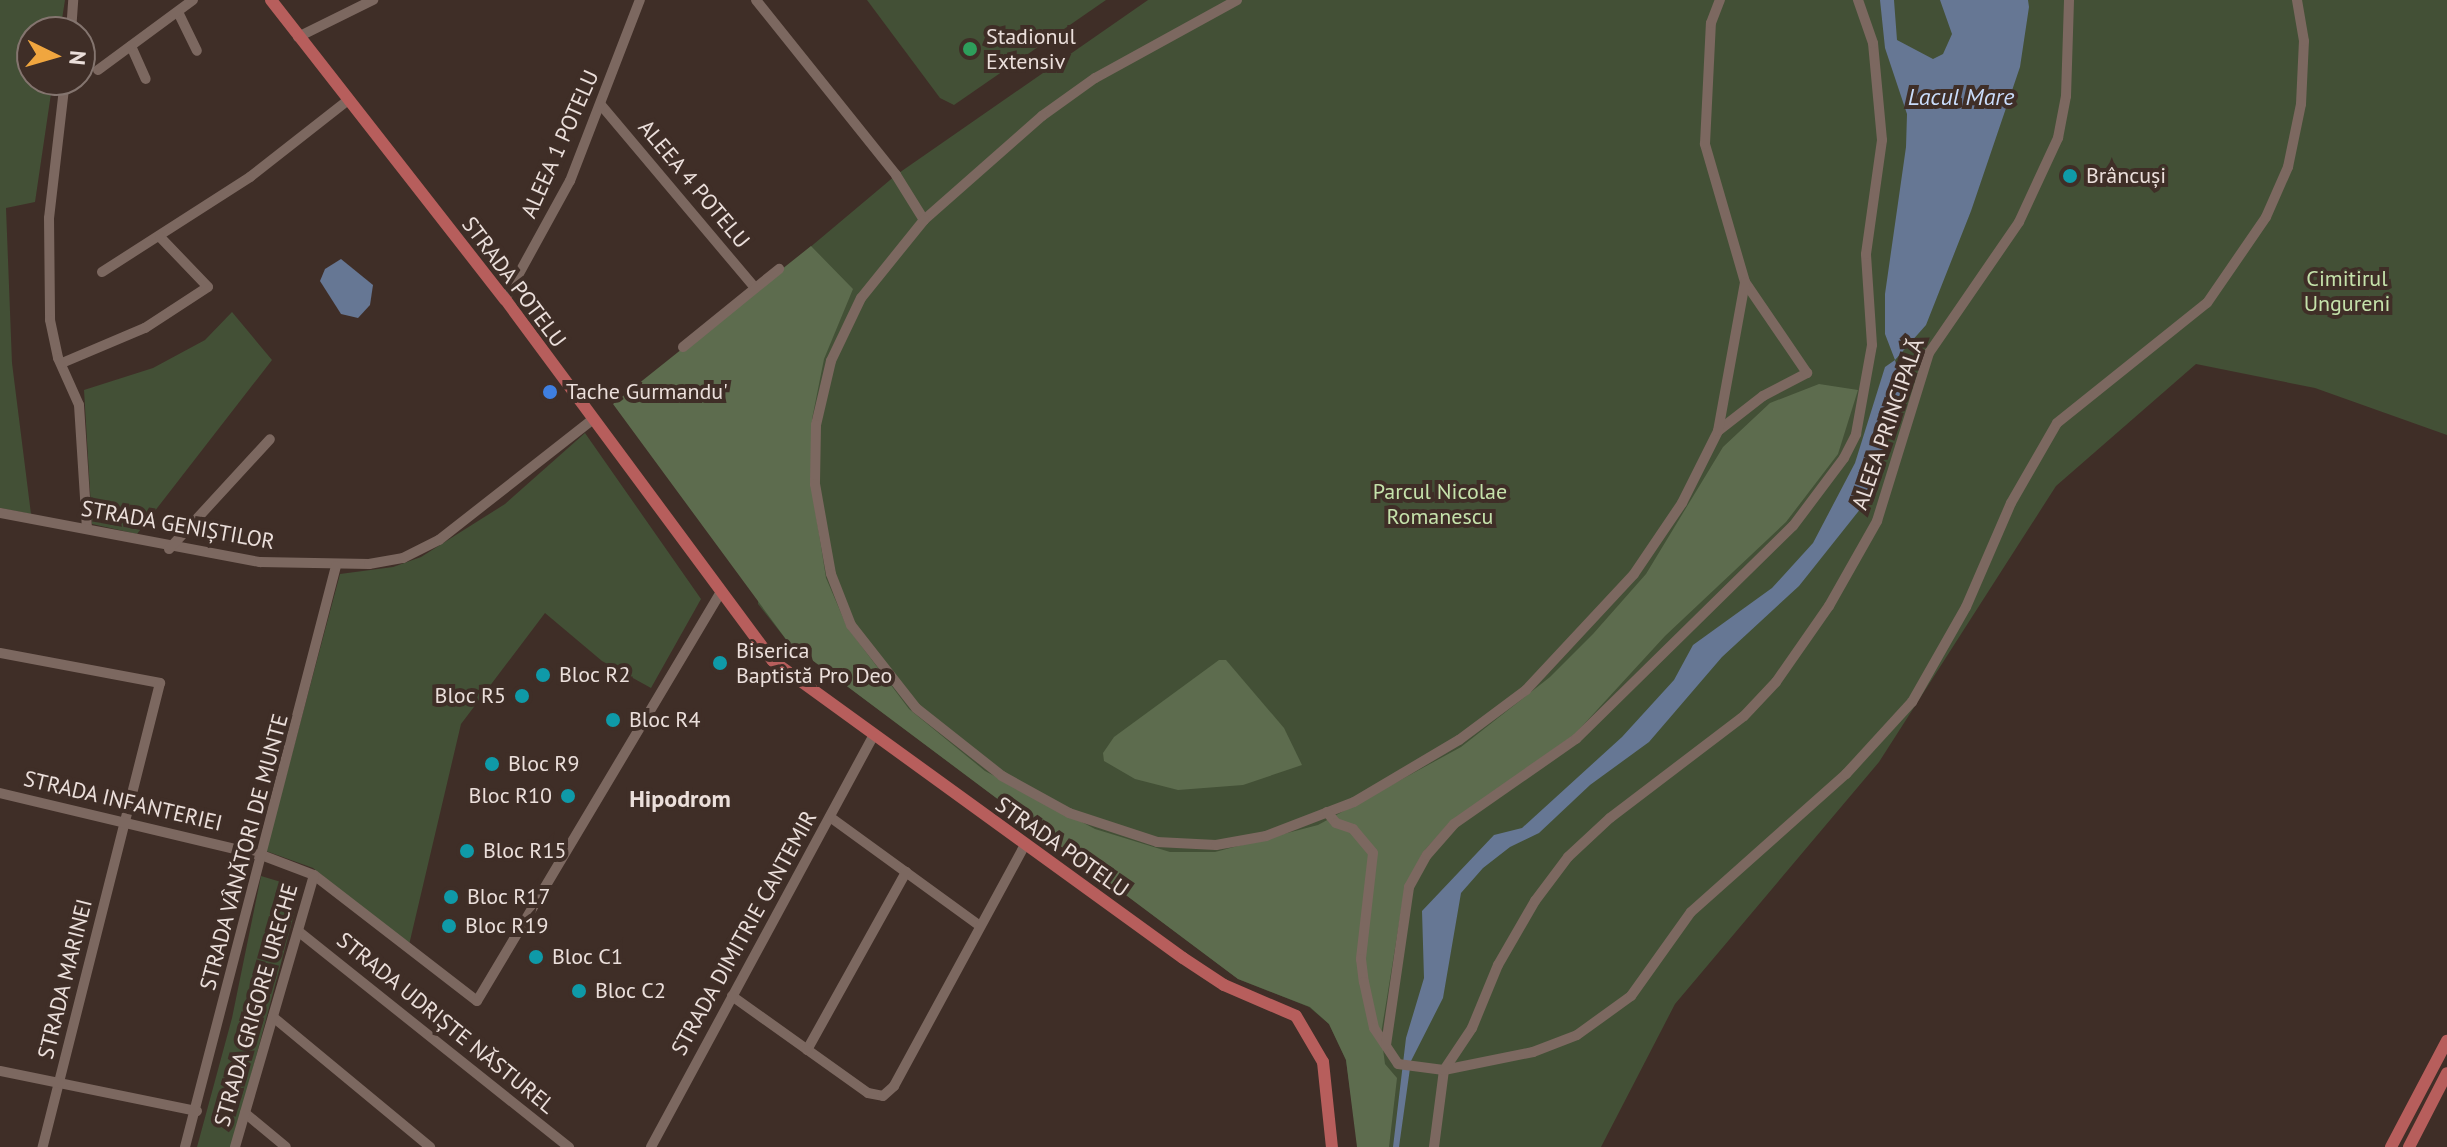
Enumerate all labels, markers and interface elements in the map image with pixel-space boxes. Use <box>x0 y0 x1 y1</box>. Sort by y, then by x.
north arrow <box>16 16 96 96</box>
place label: Stadionul Extensiv <box>986 23 1076 74</box>
marker: Stadionul Extensiv <box>961 40 979 58</box>
text: N <box>63 49 92 66</box>
street label: ALEEA 1 POTELU <box>515 66 605 222</box>
water label: Lacul Mare <box>1908 83 2014 111</box>
street label: ALEEA 4 POTELU <box>632 114 756 254</box>
place label: Brâncuși <box>2086 163 2166 189</box>
marker: Brâncuși <box>2061 167 2079 185</box>
street label: STRADA POTELU <box>456 211 572 353</box>
park label: Cimitirul Ungureni <box>2304 265 2390 316</box>
street label: ALEEA PRINCIPALĂ <box>1846 334 1930 514</box>
place label: Tache Gurmandu' <box>566 379 728 405</box>
marker: Tache Gurmandu' <box>541 383 559 401</box>
park label: Parcul Nicolae Romanescu <box>1373 478 1507 530</box>
street label: STRADA GENIȘTILOR <box>79 495 277 555</box>
place label: Biserica Baptistă Pro Deo <box>736 637 892 688</box>
marker: Biserica Baptistă Pro Deo <box>711 654 729 672</box>
place label: Bloc R2 <box>559 662 631 688</box>
marker: Bloc R2 <box>534 666 552 684</box>
place label: Bloc R5 <box>434 683 506 709</box>
marker: Bloc R5 <box>513 687 531 705</box>
place label: Bloc R4 <box>629 707 701 733</box>
street label: STRADA VÂNĂTORI DE MUNTE <box>194 710 294 994</box>
marker: Bloc R4 <box>604 711 622 729</box>
place label: Bloc R9 <box>508 751 580 777</box>
marker: Bloc R9 <box>483 755 501 773</box>
street label: STRADA INFANTERIEI <box>21 765 225 837</box>
place label: Bloc R10 <box>468 783 552 809</box>
district label: Hipodrom <box>629 785 731 813</box>
marker: Bloc R10 <box>559 787 577 805</box>
street label: STRADA POTELU <box>990 791 1134 903</box>
street label: STRADA DIMITRIE CANTEMIR <box>665 806 823 1060</box>
place label: Bloc R15 <box>483 838 567 864</box>
marker: Bloc R15 <box>458 842 476 860</box>
street label: STRADA GRIGORE URECHE <box>209 880 303 1130</box>
place label: Bloc R17 <box>467 884 551 910</box>
marker: Bloc R17 <box>442 888 460 906</box>
street label: STRADA MARINEI <box>32 896 98 1062</box>
place label: Bloc R19 <box>465 913 549 939</box>
marker: Bloc R19 <box>440 917 458 935</box>
street label: STRADA UDRIȘTE NĂSTUREL <box>331 927 561 1119</box>
place label: Bloc C1 <box>552 944 623 970</box>
marker: Bloc C1 <box>527 948 545 966</box>
place label: Bloc C2 <box>595 978 666 1004</box>
marker: Bloc C2 <box>570 982 588 1000</box>

